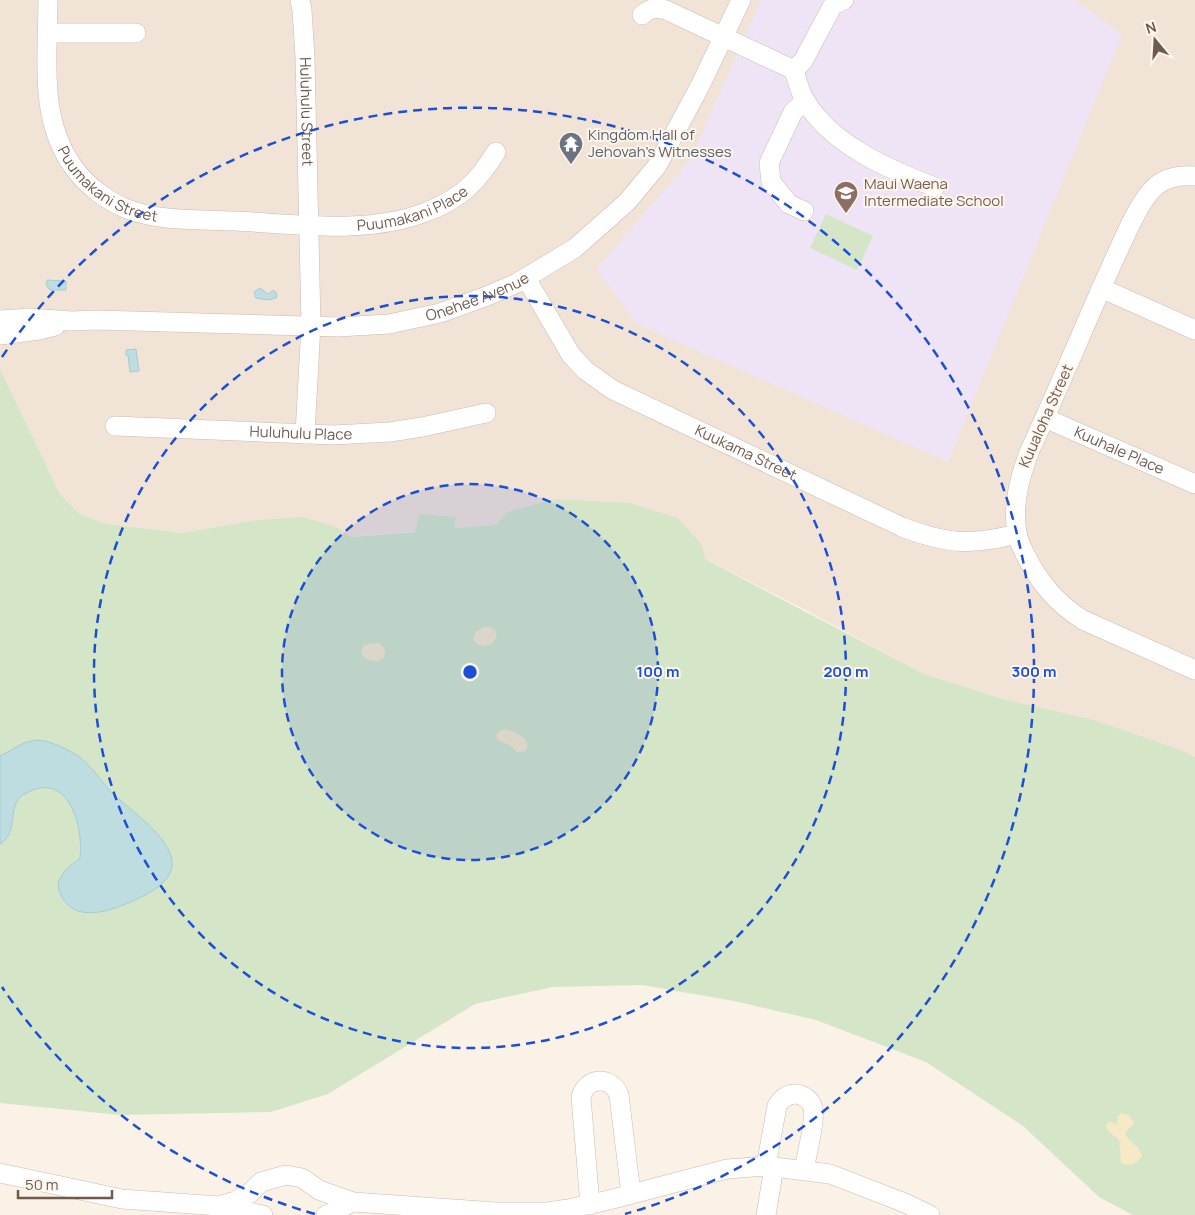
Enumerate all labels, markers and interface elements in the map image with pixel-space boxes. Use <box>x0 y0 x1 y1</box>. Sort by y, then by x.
north arrow <box>1130 15 1180 65</box>
text: N <box>1143 17 1159 38</box>
street label: Huluhulu Street <box>295 57 318 166</box>
place label: Kingdom Hall of Jehovah’s Witnesses <box>588 124 732 162</box>
temple icon: Kingdom Hall of Jehovah’s Witnesses <box>558 131 584 165</box>
street label: Puumakani Street <box>53 142 159 227</box>
place label: Maui Waena Intermediate School <box>864 173 1004 211</box>
school or university icon: Maui Waena Intermediate School <box>833 180 859 214</box>
street label: Puumakani Place <box>356 181 473 236</box>
street label: Onehee Avenue <box>424 267 533 326</box>
street label: Kuualoha Street <box>1013 361 1078 471</box>
street label: Kuukama Street <box>692 419 800 486</box>
street label: Huluhulu Place <box>249 421 353 445</box>
street label: Kuuhale Place <box>1071 421 1168 479</box>
text: 100 m <box>637 661 679 682</box>
text: 200 m <box>823 661 869 682</box>
text: 300 m <box>1012 661 1056 682</box>
centre of rings <box>461 663 479 681</box>
scale bar <box>18 1168 111 1200</box>
text: 50 m <box>25 1174 59 1195</box>

